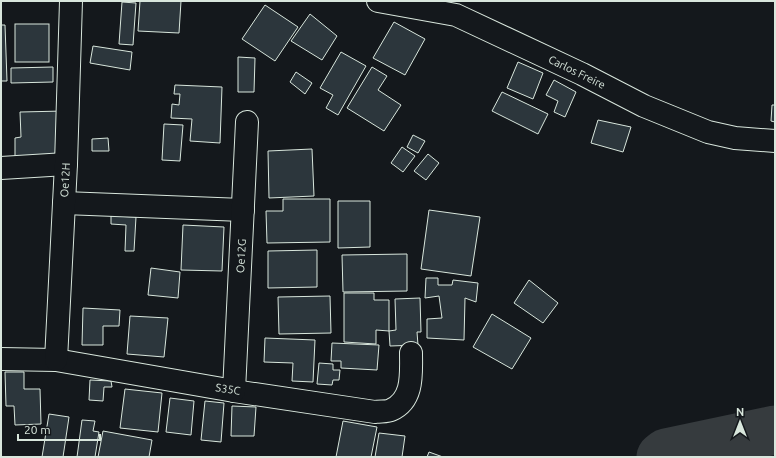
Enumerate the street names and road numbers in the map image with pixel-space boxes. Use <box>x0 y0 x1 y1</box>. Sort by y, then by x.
street label: Carlos Freire <box>547 53 607 91</box>
street label: Oe12H <box>58 162 72 198</box>
street label: Oe12G <box>234 239 248 273</box>
street label: S35C <box>215 381 241 397</box>

